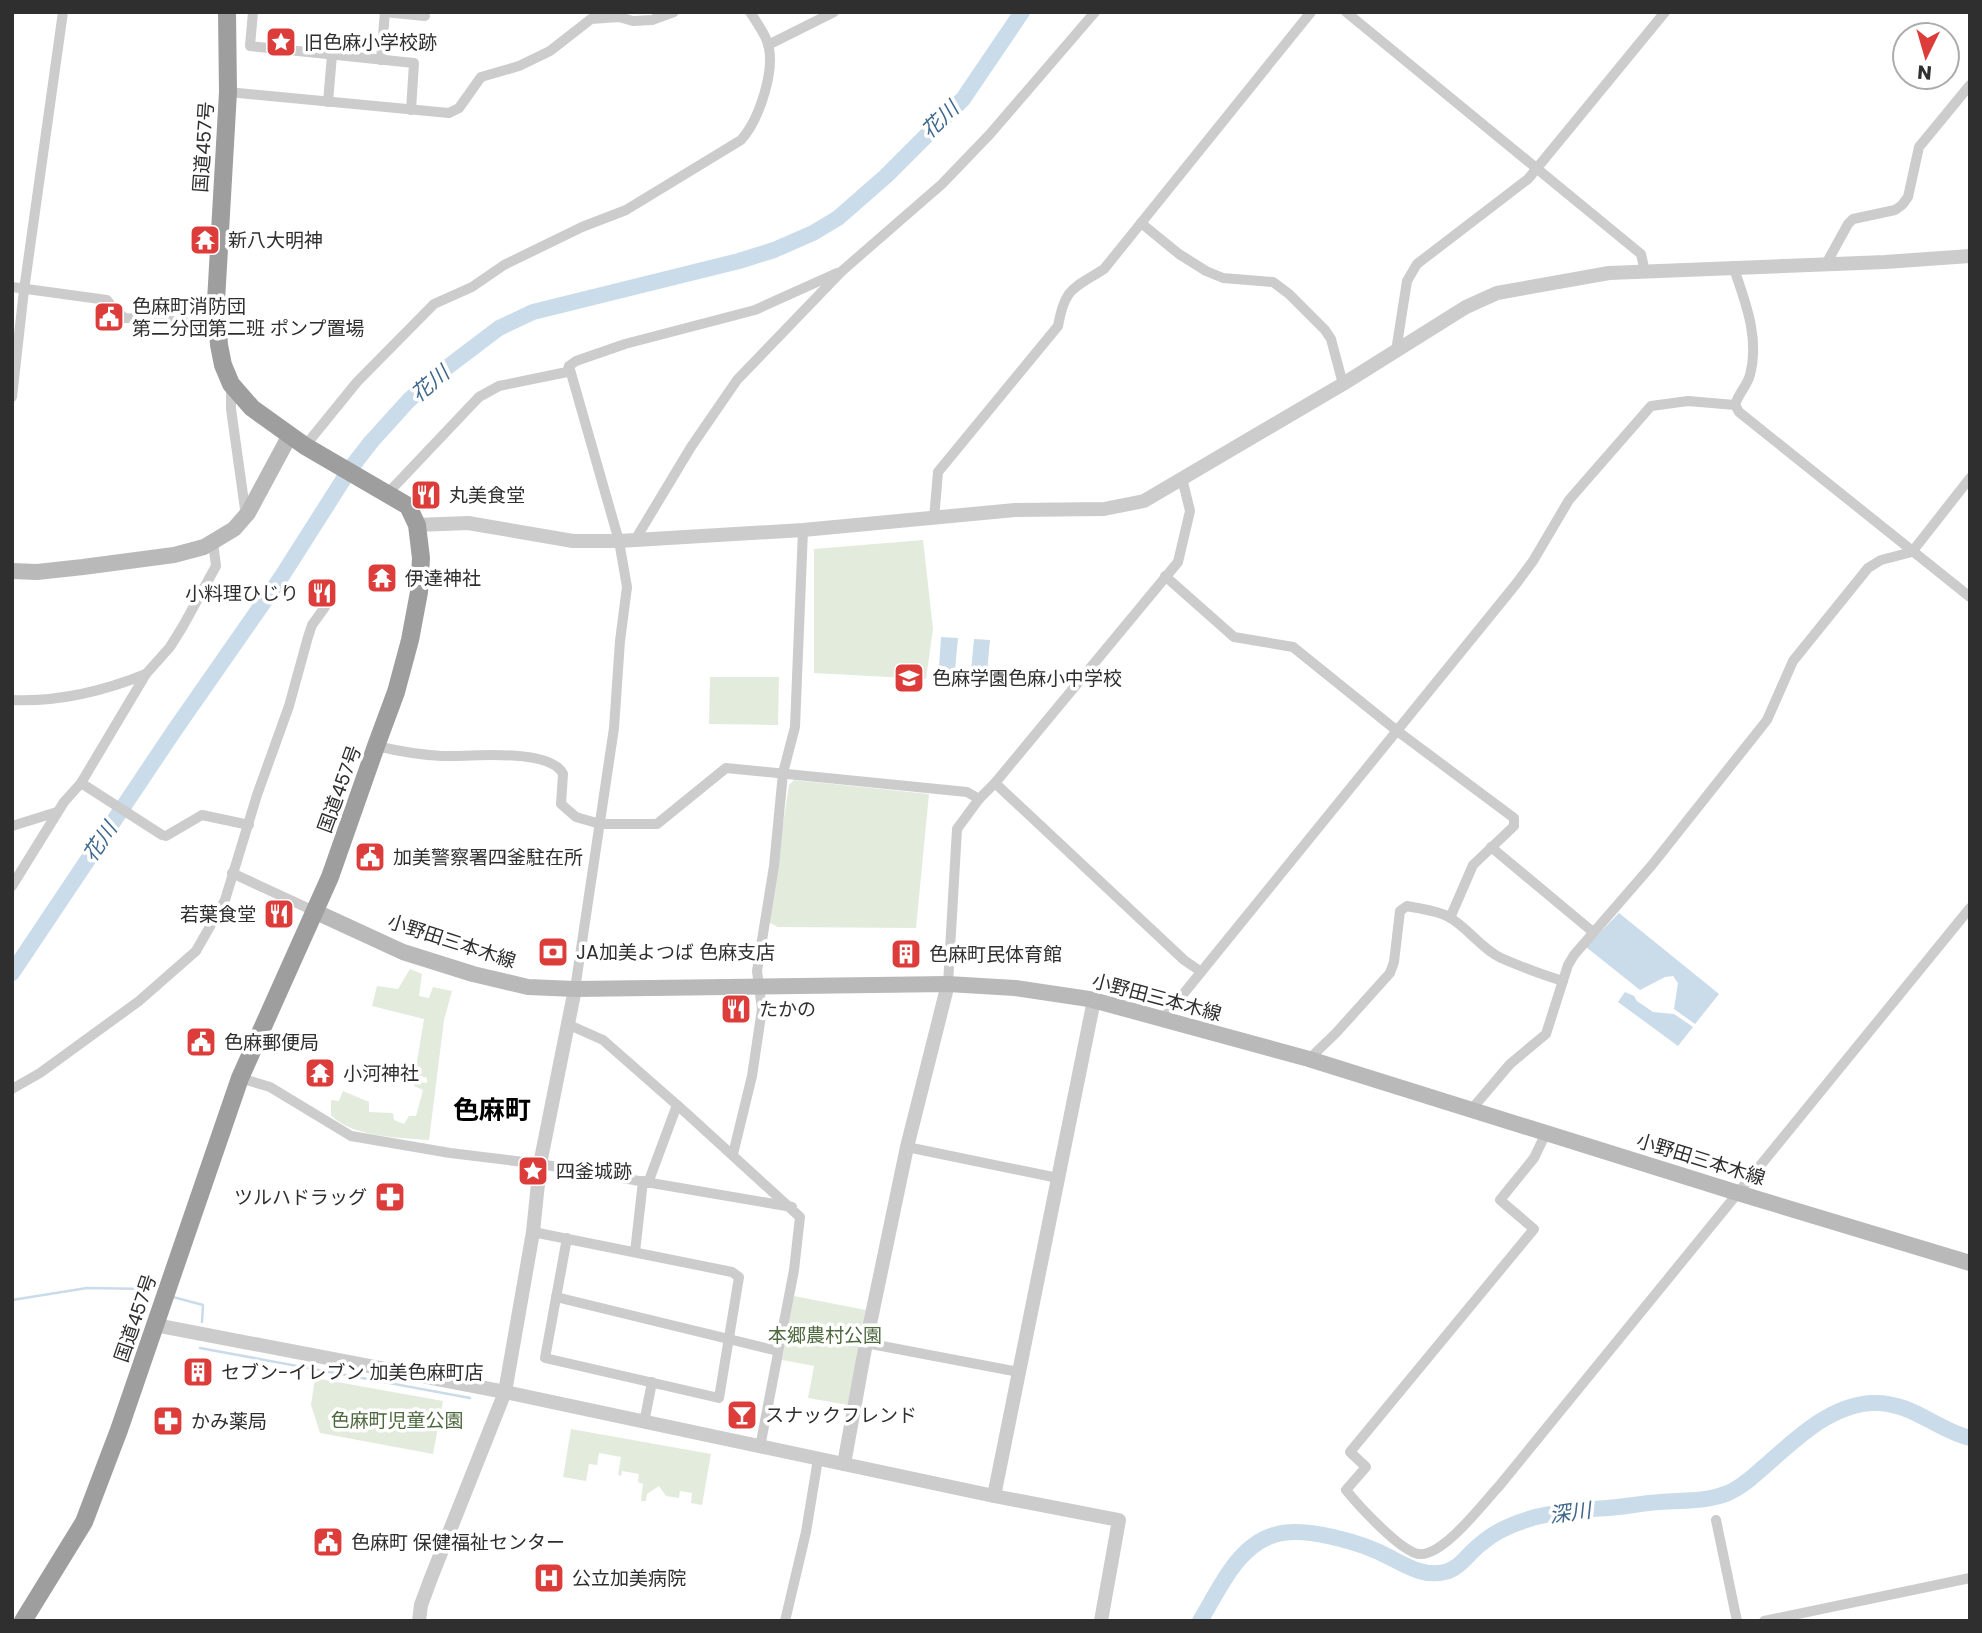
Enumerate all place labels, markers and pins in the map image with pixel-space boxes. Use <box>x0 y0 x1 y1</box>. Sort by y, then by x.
place icon: 旧色麻小学校跡 <box>264 25 298 59</box>
place label: 旧色麻小学校跡 <box>304 29 437 56</box>
temple icon: 新八大明神 <box>188 223 222 257</box>
place label: 新八大明神 <box>228 227 323 254</box>
place label: 色麻町消防団 第二分団第二班 ポンプ置場 <box>132 293 365 342</box>
public building icon: 色麻町消防団 第二分団第二班 ポンプ置場 <box>92 300 126 334</box>
restaurant icon: 丸美食堂 <box>409 478 443 512</box>
place label: 丸美食堂 <box>449 482 525 509</box>
temple icon: 伊達神社 <box>365 561 399 595</box>
place label: 伊達神社 <box>405 565 481 592</box>
restaurant icon: 小料理ひじり <box>305 576 339 610</box>
place label: 小料理ひじり <box>185 580 299 607</box>
school or university icon: 色麻学園色麻小中学校 <box>892 661 926 695</box>
place label: 色麻学園色麻小中学校 <box>932 665 1122 692</box>
public building icon: 加美警察署四釜駐在所 <box>353 840 387 874</box>
place label: 加美警察署四釜駐在所 <box>393 844 583 871</box>
restaurant icon: 若葉食堂 <box>262 897 296 931</box>
place label: 若葉食堂 <box>180 901 256 928</box>
bank icon: JA加美よつば 色麻支店 <box>536 935 570 969</box>
building icon: 色麻町民体育館 <box>889 937 923 971</box>
place label: JA加美よつば 色麻支店 <box>576 939 775 966</box>
place label: 色麻町民体育館 <box>929 941 1062 968</box>
restaurant icon: たかの <box>719 992 753 1026</box>
place label: たかの <box>759 996 816 1023</box>
public building icon: 色麻郵便局 <box>184 1025 218 1059</box>
place label: 色麻郵便局 <box>224 1029 319 1056</box>
temple icon: 小河神社 <box>303 1056 337 1090</box>
place label: 小河神社 <box>343 1060 419 1087</box>
place icon: 四釜城跡 <box>516 1154 550 1188</box>
place label: 四釜城跡 <box>556 1158 632 1185</box>
pharmacy icon: ツルハドラッグ <box>373 1180 407 1214</box>
place label: ツルハドラッグ <box>234 1184 367 1211</box>
building icon: セブン-イレブン 加美色麻町店 <box>181 1355 215 1389</box>
place label: セブン-イレブン 加美色麻町店 <box>221 1359 484 1386</box>
bar icon: スナックフレンド <box>725 1398 759 1432</box>
place label: スナックフレンド <box>765 1402 917 1429</box>
pharmacy icon: かみ薬局 <box>151 1404 185 1438</box>
place label: かみ薬局 <box>191 1408 267 1435</box>
public building icon: 色麻町 保健福祉センター <box>311 1525 345 1559</box>
place label: 色麻町 保健福祉センター <box>351 1529 565 1556</box>
hospital icon: 公立加美病院 <box>532 1561 566 1595</box>
place label: 公立加美病院 <box>572 1565 686 1592</box>

